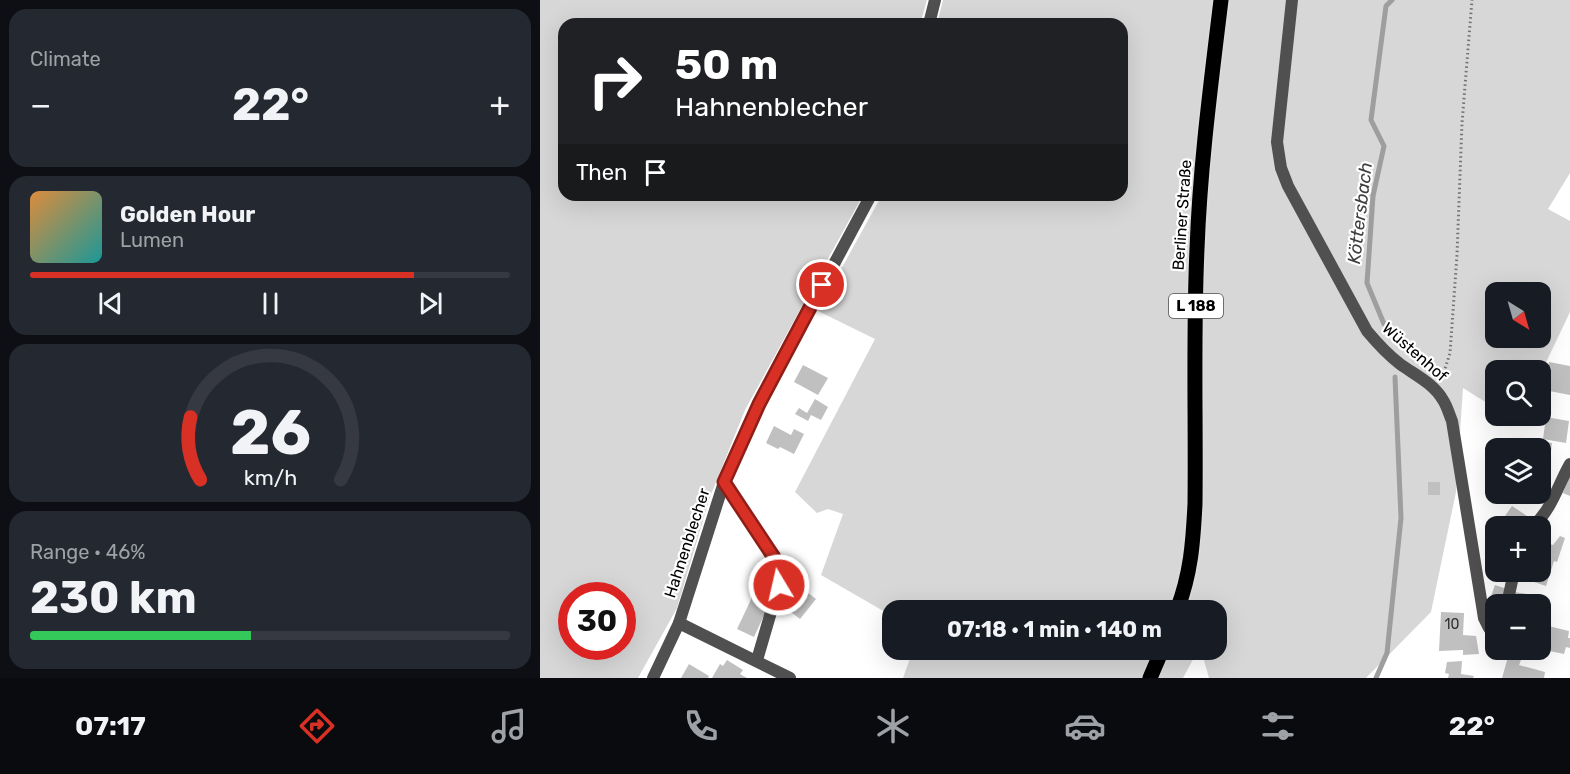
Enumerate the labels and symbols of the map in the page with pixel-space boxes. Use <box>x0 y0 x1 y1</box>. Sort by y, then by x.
street label: Berliner Straße <box>1169 159 1195 271</box>
water label: Köttersbach <box>1343 161 1377 265</box>
pin <box>796 259 847 310</box>
north arrow <box>1485 282 1551 348</box>
road number: L 188 <box>1169 294 1223 318</box>
street label: Wüstenhof <box>1378 318 1452 386</box>
street label: Hahnenblecher <box>660 486 714 600</box>
position arrow <box>747 553 811 617</box>
speed limit sign: 30 <box>558 582 636 660</box>
house number: 10 <box>1445 616 1460 633</box>

